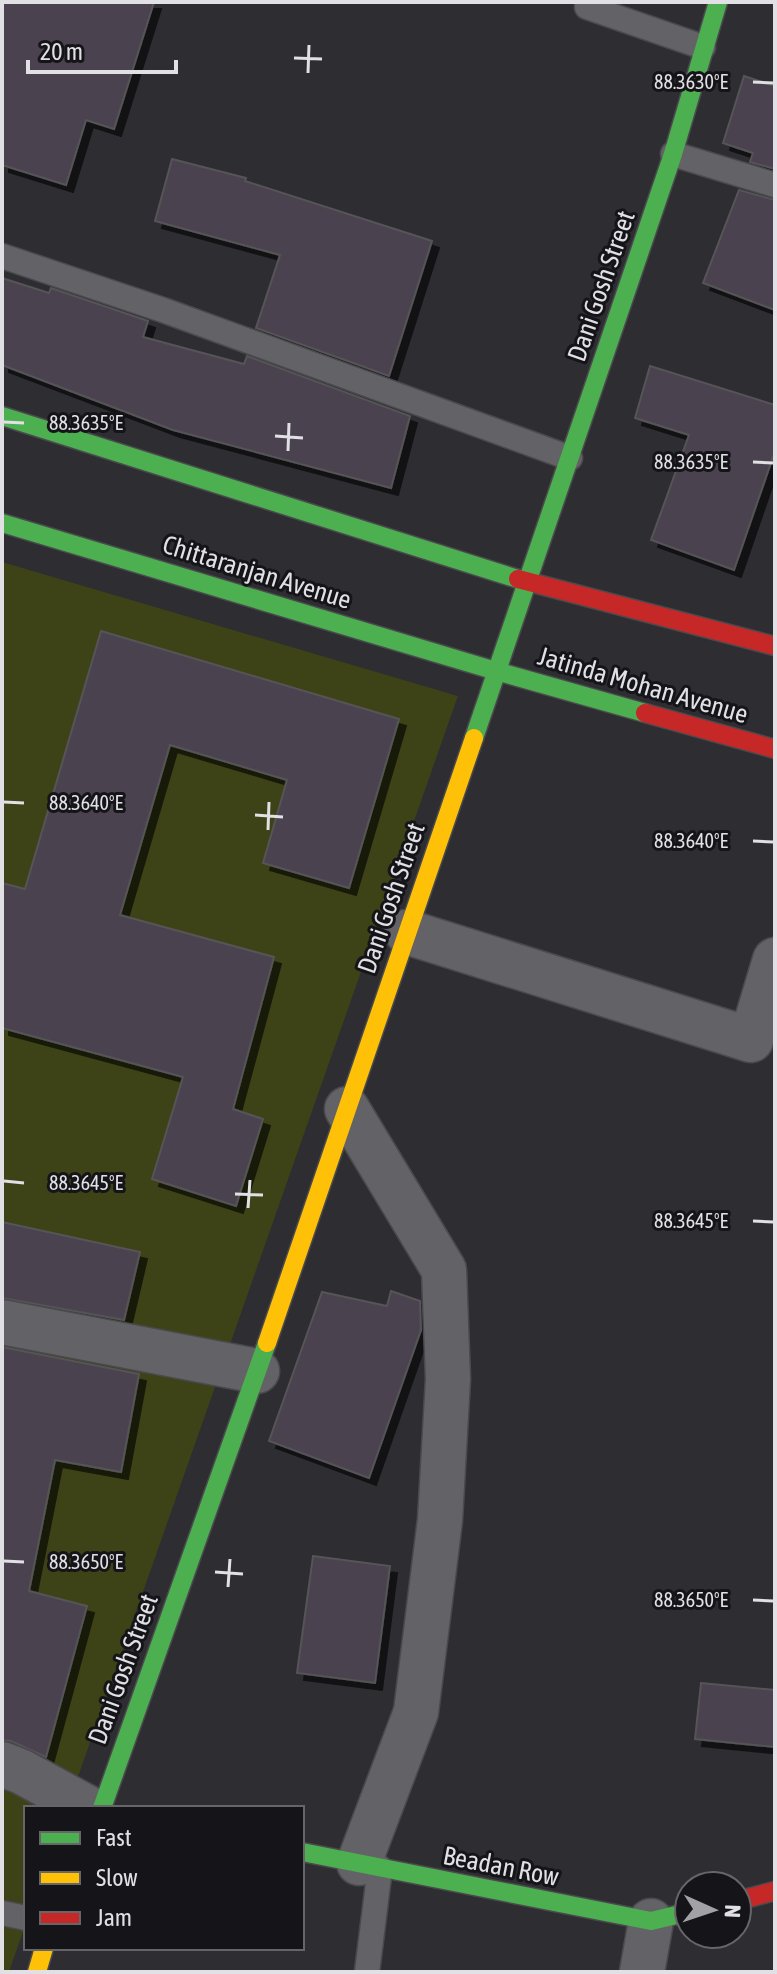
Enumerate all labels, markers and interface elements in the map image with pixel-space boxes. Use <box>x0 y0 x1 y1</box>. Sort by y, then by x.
scale bar <box>28 24 176 74</box>
text: 20 m <box>40 38 83 65</box>
text: 88.3630°E <box>654 70 728 93</box>
street label: Dani Gosh Street <box>561 207 641 365</box>
text: 88.3635°E <box>49 411 123 434</box>
text: 88.3635°E <box>654 450 728 473</box>
street label: Chittaranjan Avenue <box>159 529 355 615</box>
street label: Jatinda Mohan Avenue <box>535 641 751 729</box>
text: 88.3640°E <box>49 791 123 814</box>
street label: Dani Gosh Street <box>351 819 431 977</box>
text: 88.3640°E <box>654 829 728 852</box>
text: 88.3645°E <box>49 1171 123 1194</box>
text: 88.3645°E <box>654 1209 728 1232</box>
text: 88.3650°E <box>49 1550 123 1573</box>
text: 88.3650°E <box>654 1588 728 1611</box>
street label: Dani Gosh Street <box>82 1590 164 1748</box>
legend <box>24 1806 304 1950</box>
text: Fast <box>96 1824 132 1851</box>
street label: Beadan Row <box>441 1840 562 1892</box>
text: Slow <box>96 1864 138 1891</box>
north arrow <box>673 1870 753 1950</box>
text: Jam <box>96 1904 132 1931</box>
text: N <box>720 1904 746 1918</box>

